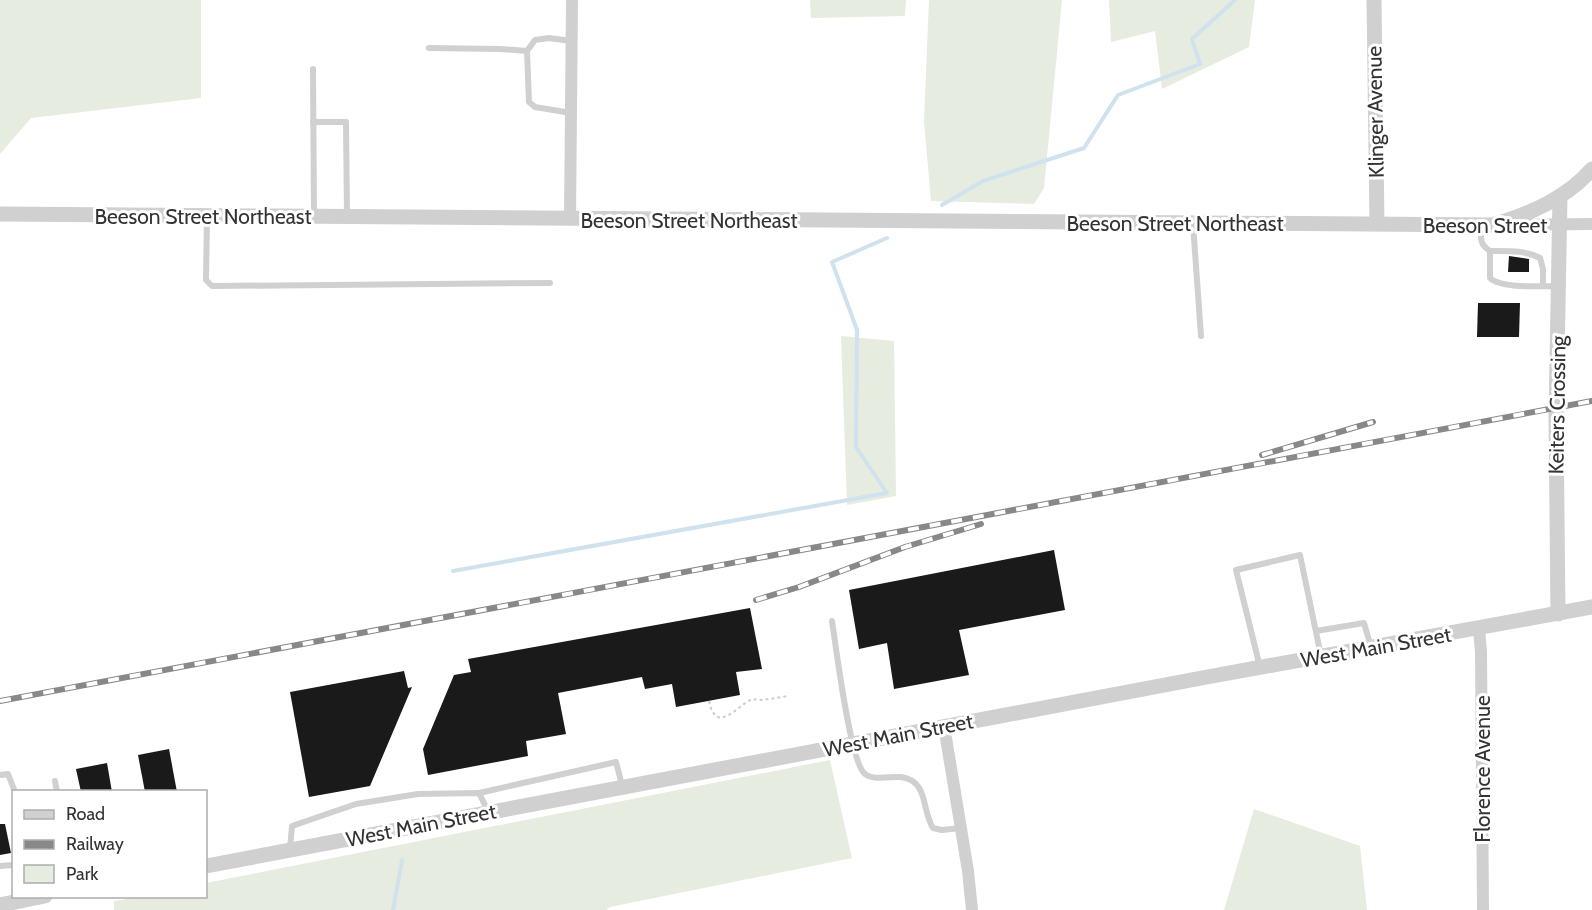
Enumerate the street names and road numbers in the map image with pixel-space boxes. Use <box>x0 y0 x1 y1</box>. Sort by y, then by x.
street label: Klinger Avenue <box>1361 45 1389 178</box>
street label: Beeson Street Northeast <box>94 204 312 229</box>
street label: Beeson Street Northeast <box>580 208 798 233</box>
street label: Beeson Street Northeast <box>1066 211 1284 236</box>
street label: Beeson Street <box>1423 213 1547 238</box>
street label: Keiters Crossing <box>1543 335 1571 475</box>
street label: West Main Street <box>1299 621 1453 673</box>
street label: Florence Avenue <box>1470 695 1495 843</box>
street label: West Main Street <box>821 708 975 762</box>
street label: West Main Street <box>344 798 498 852</box>

